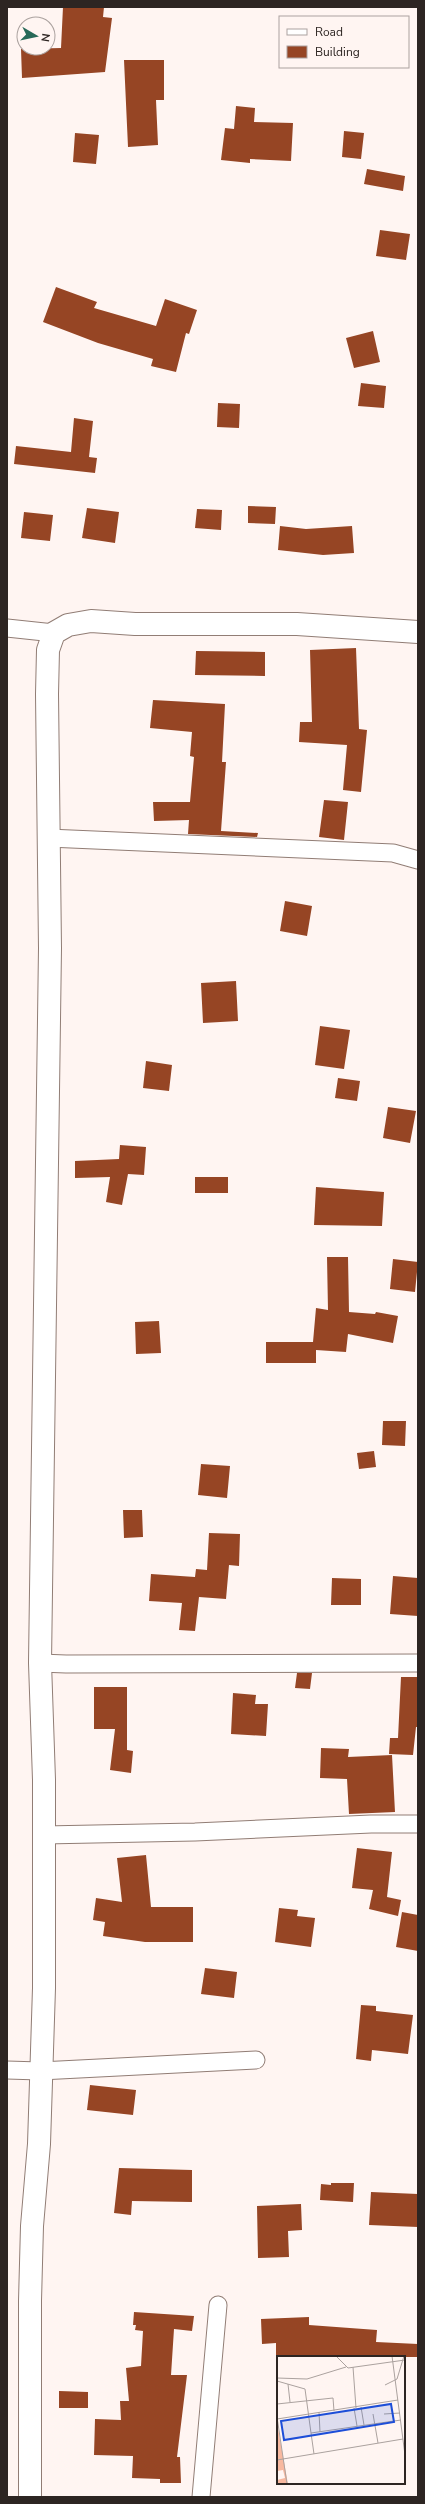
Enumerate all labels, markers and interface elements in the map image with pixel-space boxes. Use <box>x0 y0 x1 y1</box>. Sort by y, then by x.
north arrow <box>16 16 56 56</box>
legend <box>279 16 409 68</box>
text: Road <box>315 24 343 40</box>
text: N <box>37 32 53 43</box>
text: Building <box>315 44 360 60</box>
inset map <box>277 2356 405 2484</box>

